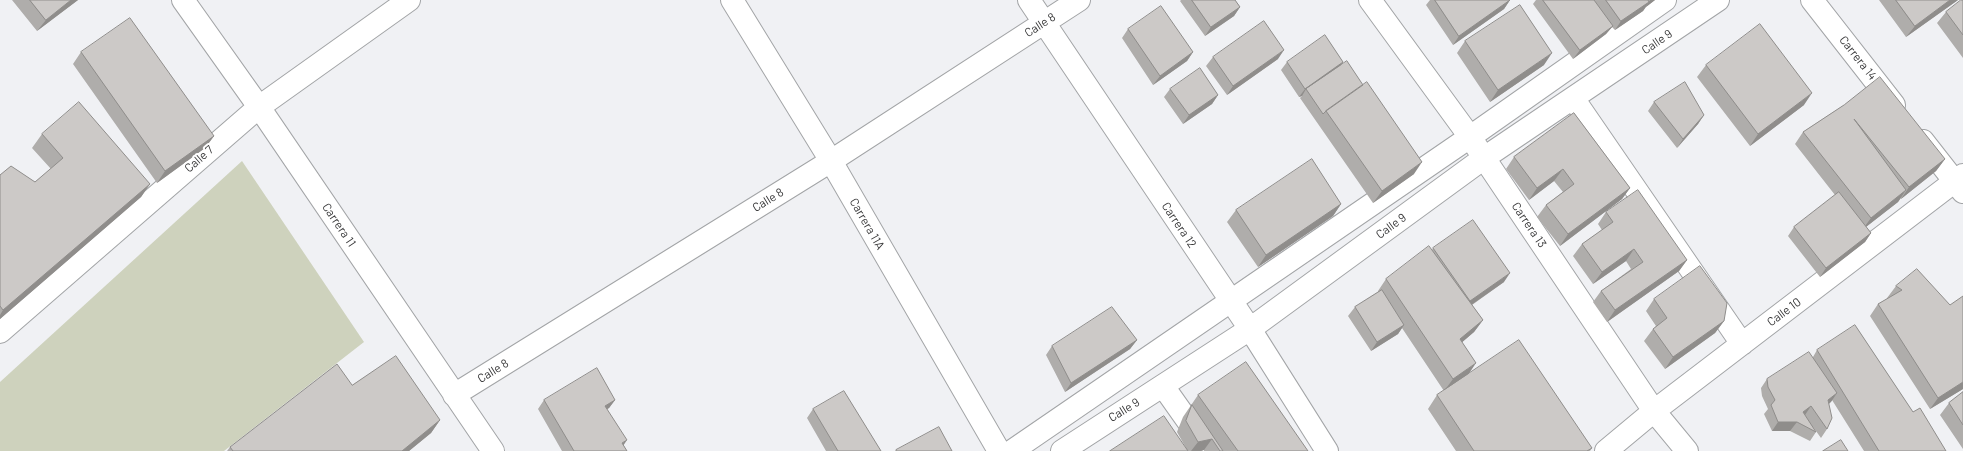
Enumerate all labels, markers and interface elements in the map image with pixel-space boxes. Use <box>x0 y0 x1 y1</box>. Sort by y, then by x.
street label: Calle 8 <box>1022 10 1058 40</box>
street label: Calle 9 <box>1639 27 1675 57</box>
street label: Carrera 14 <box>1836 33 1880 83</box>
street label: Calle 7 <box>182 143 216 175</box>
street label: Calle 8 <box>750 185 786 215</box>
street label: Carrera 11A <box>847 196 887 252</box>
street label: Carrera 12 <box>1159 199 1199 251</box>
street label: Carrera 11 <box>319 200 359 250</box>
street label: Carrera 13 <box>1509 200 1549 250</box>
street label: Calle 9 <box>1373 210 1409 242</box>
street label: Calle 10 <box>1764 295 1804 329</box>
street label: Calle 8 <box>475 356 511 386</box>
street label: Calle 9 <box>1106 395 1142 425</box>

